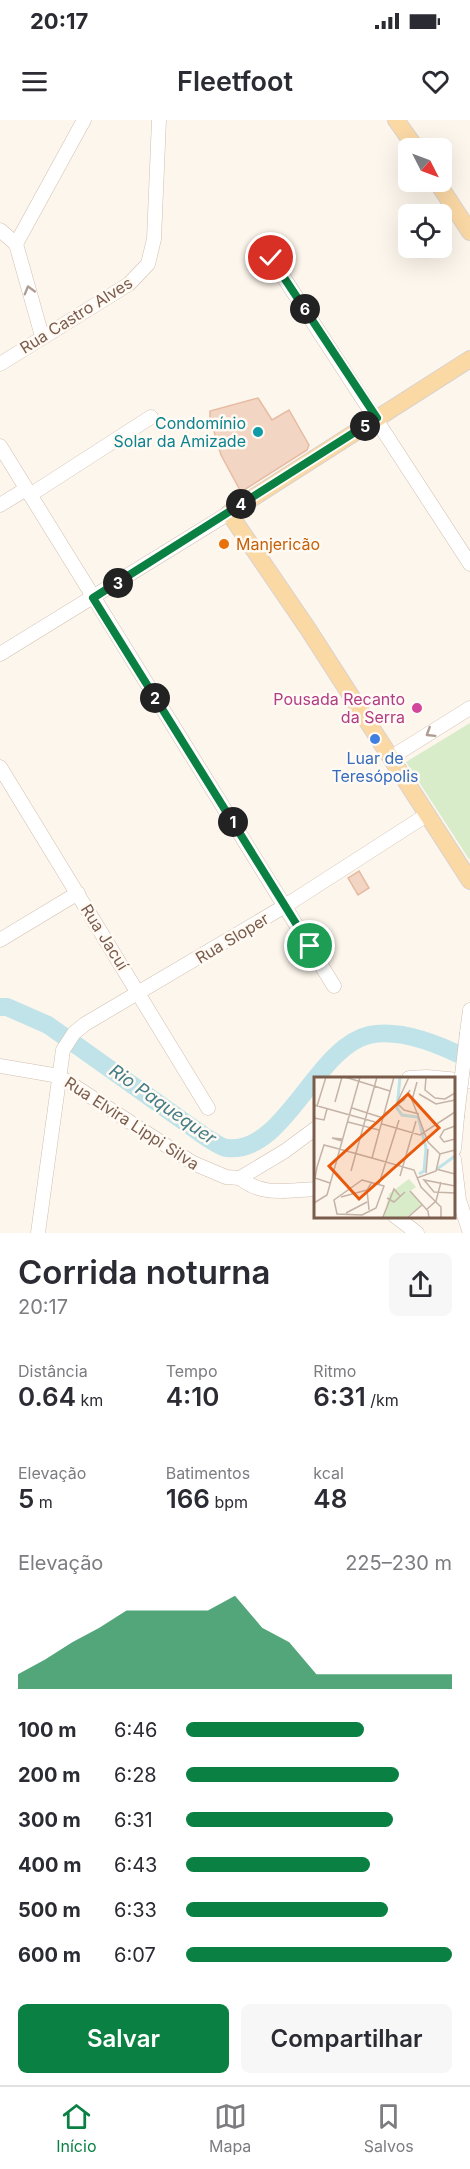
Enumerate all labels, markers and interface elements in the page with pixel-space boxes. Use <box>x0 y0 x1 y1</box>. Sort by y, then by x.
text: 20:17 <box>30 8 88 34</box>
icon: menu <box>18 65 51 98</box>
text: Fleetfoot <box>177 65 293 98</box>
icon: heart <box>419 65 452 98</box>
north arrow <box>398 138 452 192</box>
map controls <box>398 138 452 258</box>
button: locate <box>398 204 452 258</box>
pin <box>245 232 296 283</box>
icon: check <box>254 241 287 274</box>
street label: Rua Castro Alves <box>16 272 136 358</box>
one-way arrow <box>24 285 37 295</box>
pin: 6 <box>290 294 320 324</box>
text: 6 <box>300 299 310 319</box>
pin: 5 <box>350 411 380 441</box>
place label: Condomínio Solar da Amizade <box>114 413 246 451</box>
text: 5 <box>360 416 370 436</box>
marker: Condomínio Solar da Amizade <box>251 425 265 439</box>
pin: 4 <box>226 489 256 519</box>
text: 4 <box>236 494 246 514</box>
place label: Manjericão <box>236 534 320 554</box>
marker: Manjericão <box>217 537 231 551</box>
pin: 3 <box>103 568 133 598</box>
text: 3 <box>113 573 123 593</box>
pin: 2 <box>140 683 170 713</box>
text: 2 <box>150 688 160 708</box>
place label: Pousada Recanto da Serra <box>273 689 405 727</box>
marker: Pousada Recanto da Serra <box>410 701 424 715</box>
one-way arrow <box>426 726 436 738</box>
marker: Luar de Teresópolis <box>368 732 382 746</box>
place label: Luar de Teresópolis <box>331 748 419 786</box>
pin: 1 <box>218 807 248 837</box>
text: 1 <box>230 812 236 832</box>
street label: Rua Jacuí <box>77 900 133 974</box>
street label: Rua Sloper <box>192 908 272 968</box>
pin <box>284 920 335 971</box>
icon: arrive <box>293 929 326 962</box>
water label: Rio Paquequer <box>106 1060 221 1149</box>
street label: Rua Elvira Lippi Silva <box>61 1072 203 1174</box>
inset map <box>314 1077 455 1218</box>
text: Corrida noturna <box>18 1252 270 1292</box>
button: share <box>389 1253 452 1316</box>
text: 20:17 <box>18 1295 68 1319</box>
text: Distância <box>18 1361 88 1381</box>
text: Tempo <box>166 1361 217 1381</box>
text: Ritmo <box>313 1361 356 1381</box>
text: 0.64 <box>18 1381 76 1412</box>
text: 4:10 <box>166 1381 219 1412</box>
text: 6:31 <box>313 1381 366 1412</box>
text: km <box>76 1390 103 1410</box>
text: /km <box>366 1390 399 1410</box>
text: Elevação <box>18 1463 86 1483</box>
text: Batimentos <box>166 1463 250 1483</box>
text: kcal <box>313 1463 344 1483</box>
text: 5 <box>18 1483 34 1514</box>
text: 166 <box>166 1483 210 1514</box>
text: 48 <box>313 1483 347 1514</box>
text: m <box>34 1492 53 1512</box>
text: bpm <box>210 1492 248 1512</box>
text: Elevação <box>18 1551 103 1575</box>
text: 225–230 m <box>345 1551 452 1575</box>
text: 100 m <box>18 1718 77 1742</box>
text: 6:46 <box>114 1718 158 1742</box>
text: 200 m <box>18 1763 81 1787</box>
text: 6:28 <box>114 1763 157 1787</box>
text: 300 m <box>18 1808 81 1832</box>
text: 6:31 <box>114 1808 153 1832</box>
text: 400 m <box>18 1853 82 1877</box>
text: 6:43 <box>114 1853 157 1877</box>
text: 500 m <box>18 1898 81 1922</box>
text: 6:33 <box>114 1898 157 1922</box>
text: 600 m <box>18 1943 81 1967</box>
text: 6:07 <box>114 1943 156 1967</box>
button: Salvar <box>18 2004 229 2073</box>
button: Compartilhar <box>241 2004 452 2073</box>
tab: Início <box>56 2100 96 2156</box>
tab: Mapa <box>209 2100 251 2156</box>
tab: Salvos <box>364 2100 414 2156</box>

